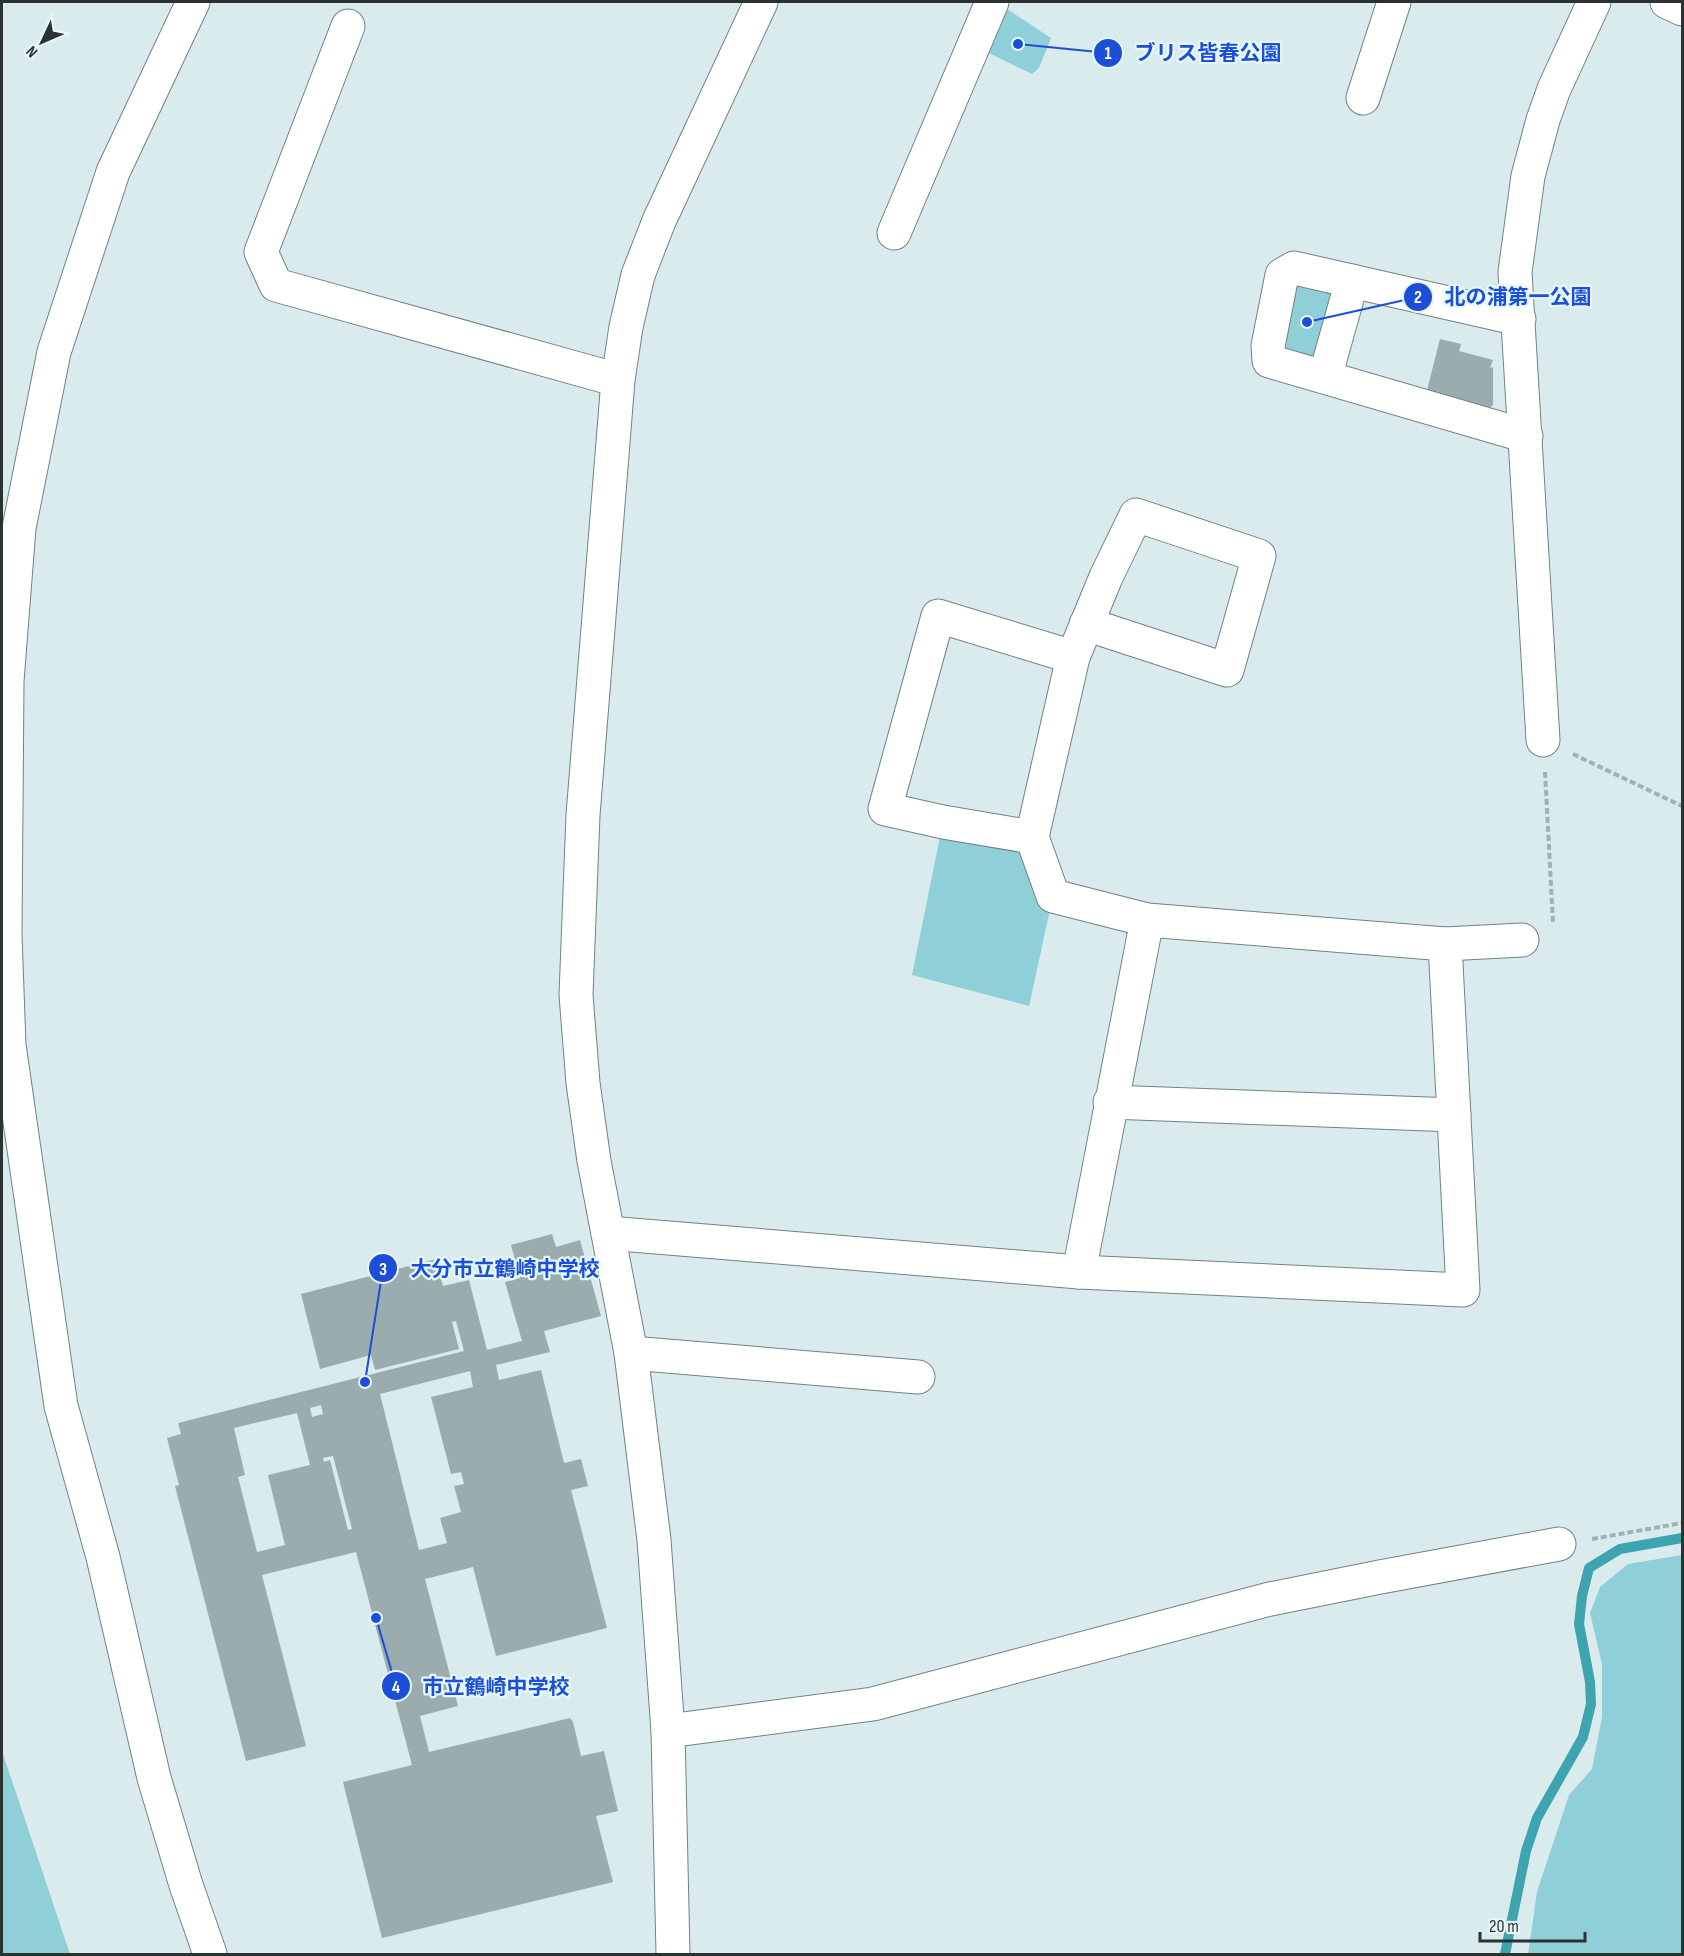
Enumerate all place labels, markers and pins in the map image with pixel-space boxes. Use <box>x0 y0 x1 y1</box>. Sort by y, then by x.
callout: ブリス皆春公園 <box>1093 33 1294 72</box>
callout: 北の浦第一公園 <box>1403 278 1604 317</box>
callout: 大分市立鶴崎中学校 <box>368 1249 611 1288</box>
callout: 市立鶴崎中学校 <box>381 1667 582 1706</box>

